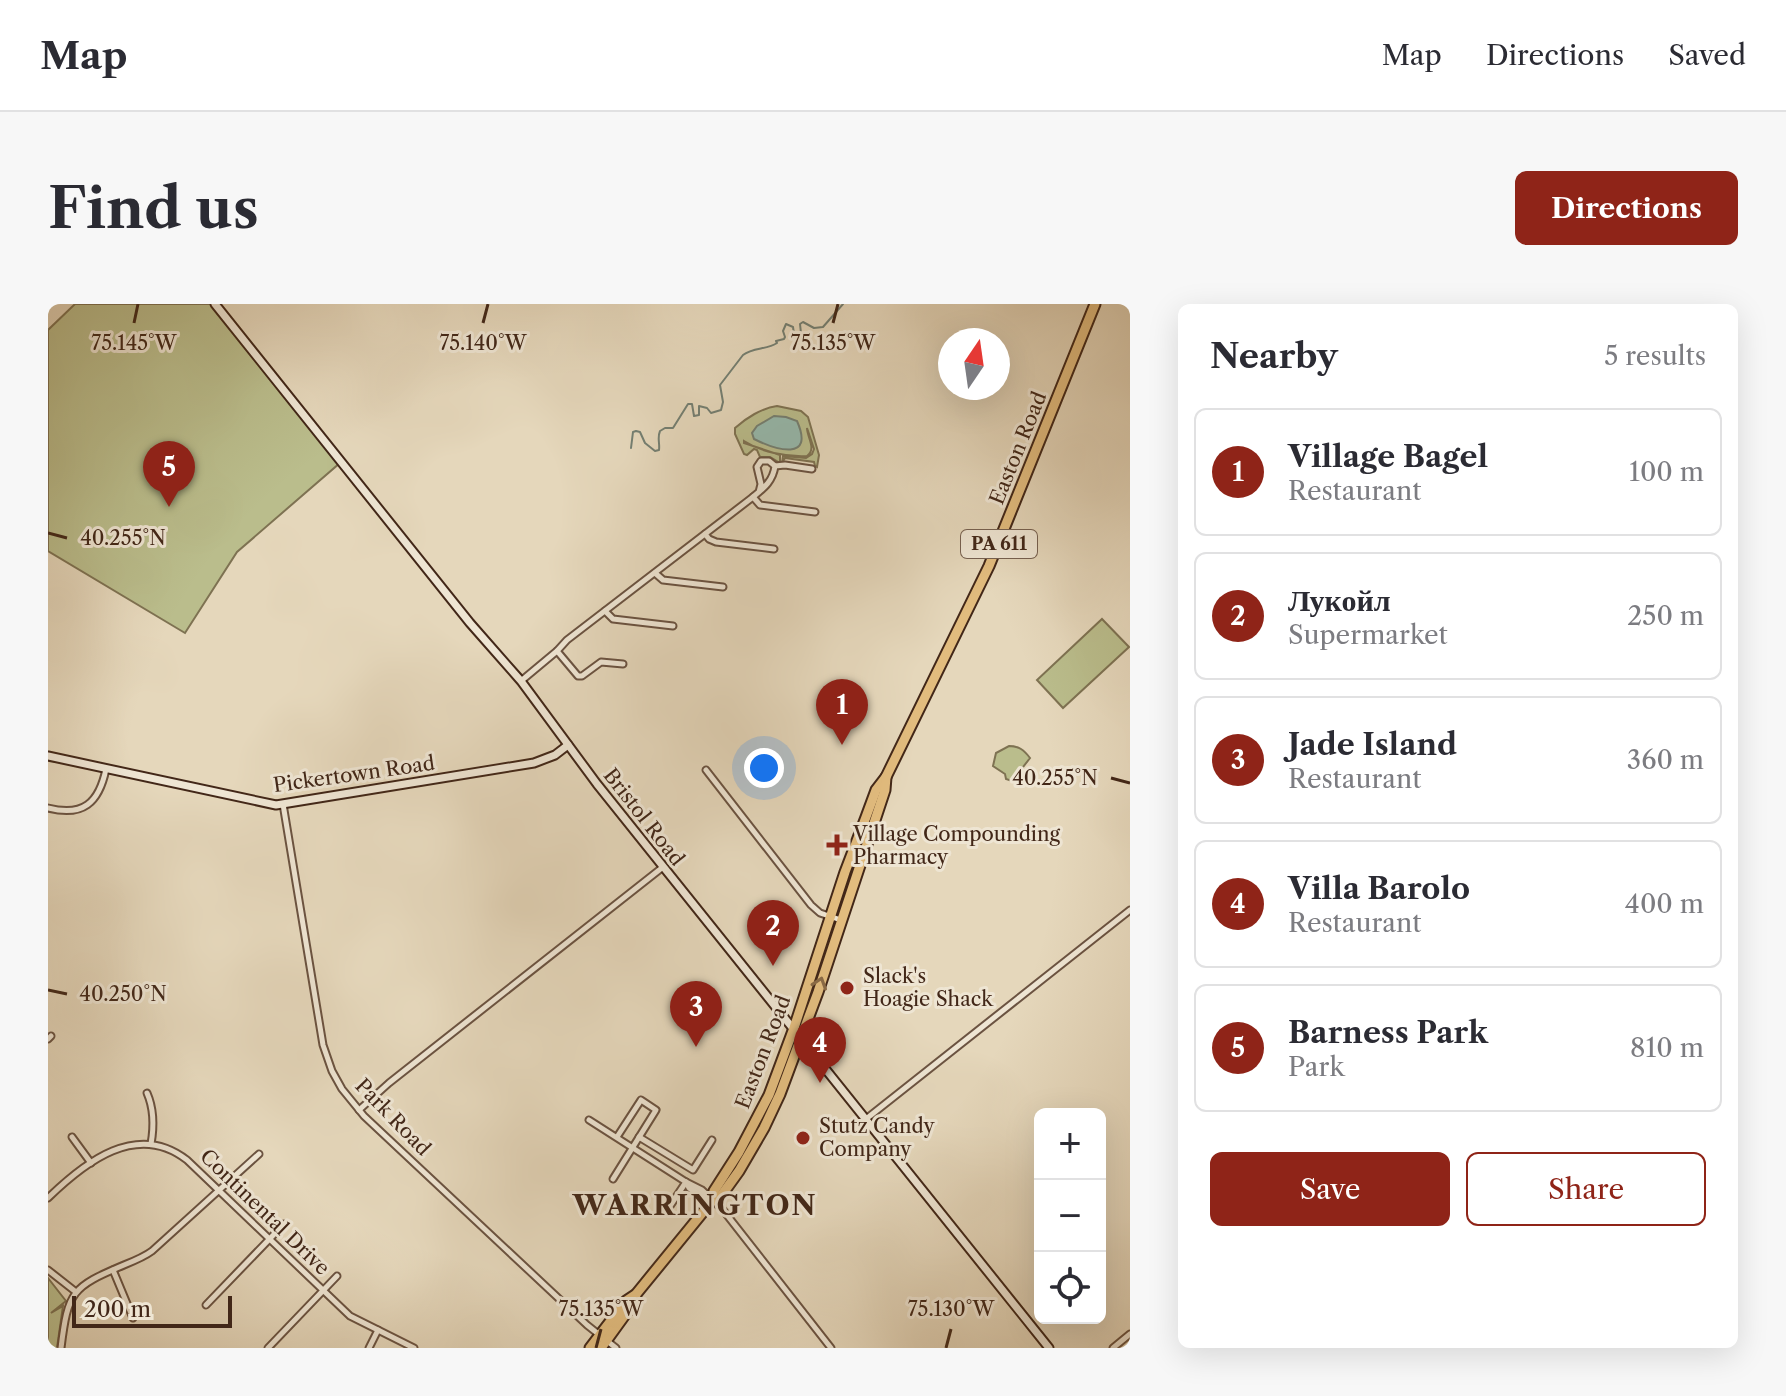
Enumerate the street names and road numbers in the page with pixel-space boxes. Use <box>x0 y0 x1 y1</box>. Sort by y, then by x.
street label: Easton Road <box>984 388 1052 508</box>
road number: PA 611 <box>961 530 1037 558</box>
street label: Pickertown Road <box>272 751 436 797</box>
street label: Bristol Road <box>599 763 689 871</box>
street label: Easton Road <box>730 992 796 1112</box>
street label: Park Road <box>350 1073 436 1161</box>
street label: Continental Drive <box>195 1144 335 1280</box>

